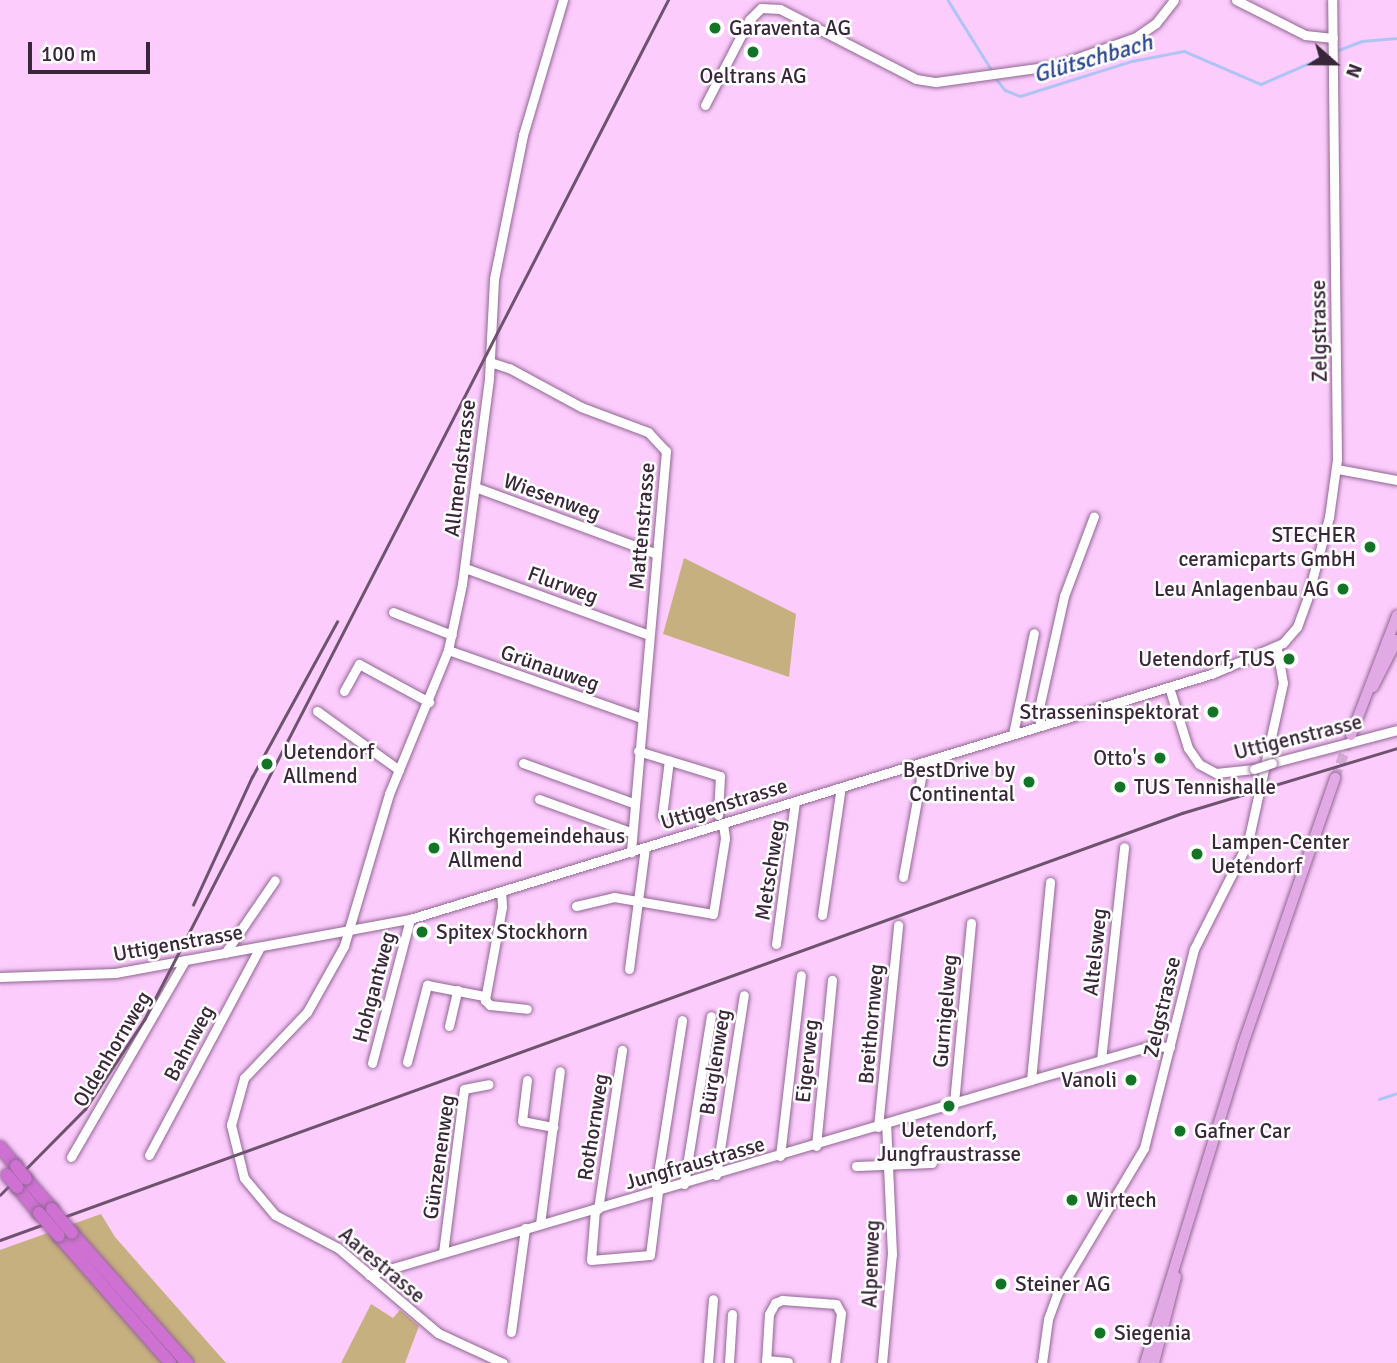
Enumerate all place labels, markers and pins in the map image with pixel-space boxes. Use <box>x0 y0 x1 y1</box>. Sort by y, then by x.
place label: Garaventa AG <box>729 15 851 41</box>
marker: Garaventa AG <box>707 20 723 36</box>
marker: Oeltrans AG <box>745 44 761 60</box>
place label: Oeltrans AG <box>699 63 807 89</box>
place label: STECHER ceramicparts GmbH <box>1179 522 1356 572</box>
marker: STECHER ceramicparts GmbH <box>1362 539 1378 555</box>
place label: Leu Anlagenbau AG <box>1154 576 1329 602</box>
marker: Leu Anlagenbau AG <box>1335 581 1351 597</box>
place label: Uetendorf, TUS <box>1138 646 1275 672</box>
marker: Uetendorf, TUS <box>1281 651 1297 667</box>
place label: Strasseninspektorat <box>1019 699 1199 725</box>
marker: Strasseninspektorat <box>1205 704 1221 720</box>
place label: Uetendorf Allmend <box>283 739 374 789</box>
place label: Otto's <box>1093 745 1146 771</box>
marker: Otto's <box>1152 750 1168 766</box>
marker: Uetendorf Allmend <box>257 754 277 774</box>
place label: BestDrive by Continental <box>903 757 1015 807</box>
marker: BestDrive by Continental <box>1021 774 1037 790</box>
place label: TUS Tennishalle <box>1134 774 1276 800</box>
marker: TUS Tennishalle <box>1112 779 1128 795</box>
place label: Kirchgemeindehaus Allmend <box>448 823 625 873</box>
place label: Lampen-Center Uetendorf <box>1211 829 1349 879</box>
marker: Kirchgemeindehaus Allmend <box>426 840 442 856</box>
marker: Lampen-Center Uetendorf <box>1189 846 1205 862</box>
place label: Spitex Stockhorn <box>436 919 588 945</box>
marker: Spitex Stockhorn <box>414 924 430 940</box>
place label: Vanoli <box>1061 1067 1117 1093</box>
marker: Vanoli <box>1123 1072 1139 1088</box>
marker: Uetendorf, Jungfraustrasse <box>941 1098 957 1114</box>
place label: Uetendorf, Jungfraustrasse <box>877 1117 1021 1167</box>
place label: Gafner Car <box>1194 1118 1290 1144</box>
marker: Gafner Car <box>1172 1123 1188 1139</box>
place label: Wirtech <box>1086 1187 1157 1213</box>
marker: Wirtech <box>1064 1192 1080 1208</box>
place label: Steiner AG <box>1015 1271 1110 1297</box>
marker: Steiner AG <box>993 1276 1009 1292</box>
place label: Siegenia <box>1114 1320 1191 1346</box>
marker: Siegenia <box>1092 1325 1108 1341</box>

